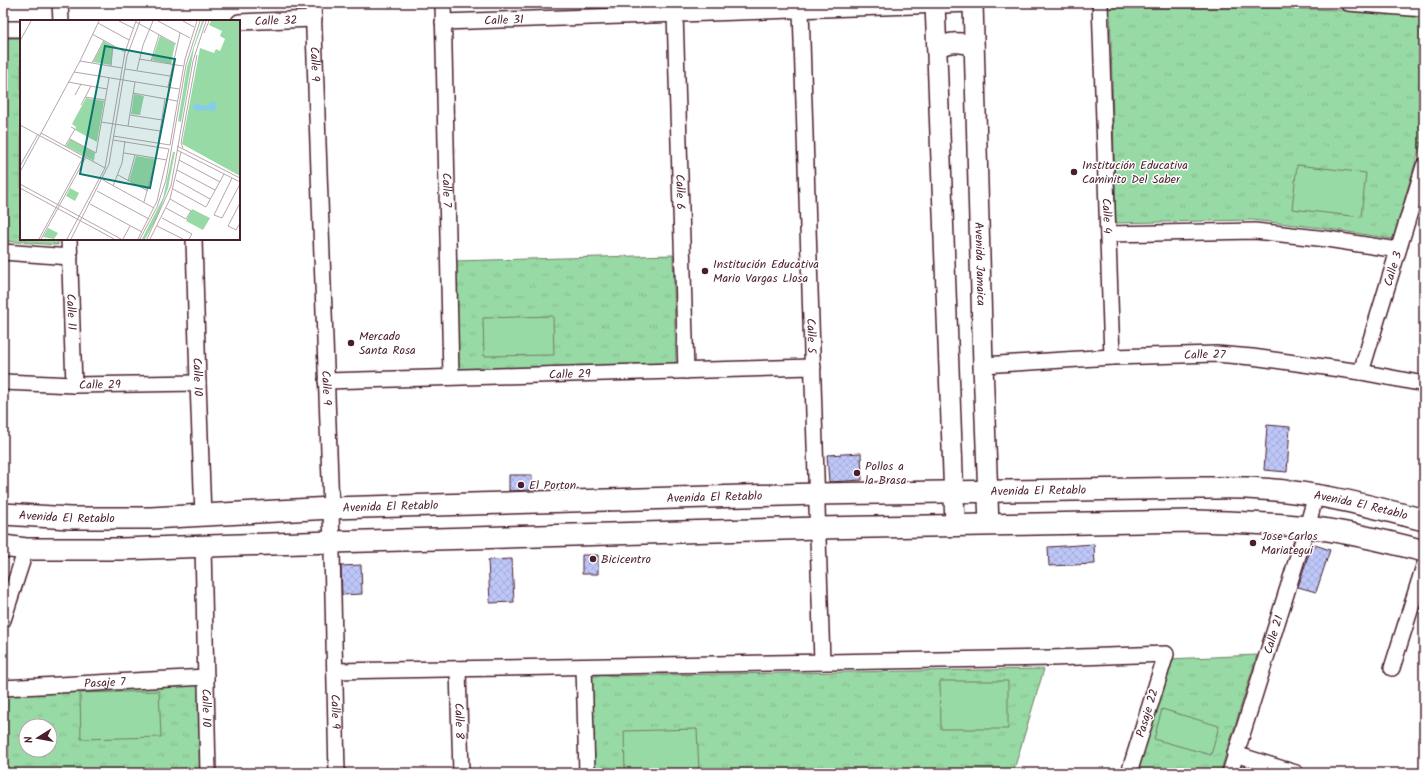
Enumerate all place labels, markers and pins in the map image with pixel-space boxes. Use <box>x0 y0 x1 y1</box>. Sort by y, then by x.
place label: Institución Educativa Caminito Del Saber <box>1082 156 1188 189</box>
marker: Institución Educativa Caminito Del Saber <box>1069 167 1079 177</box>
place label: Institución Educativa Mario Vargas Llosa <box>713 255 819 288</box>
marker: Institución Educativa Mario Vargas Llosa <box>700 266 710 276</box>
place label: Mercado Santa Rosa <box>359 327 416 360</box>
marker: Mercado Santa Rosa <box>346 338 356 348</box>
place label: Pollos a la Brasa <box>865 457 907 490</box>
marker: Pollos a la Brasa <box>852 468 862 478</box>
place label: El Porton <box>529 476 576 495</box>
marker: El Porton <box>516 480 526 490</box>
place label: Jose Carlos Mariategui <box>1261 527 1318 560</box>
marker: Jose Carlos Mariategui <box>1248 538 1258 548</box>
place label: Bicicentro <box>601 550 651 569</box>
marker: Bicicentro <box>588 554 598 564</box>

